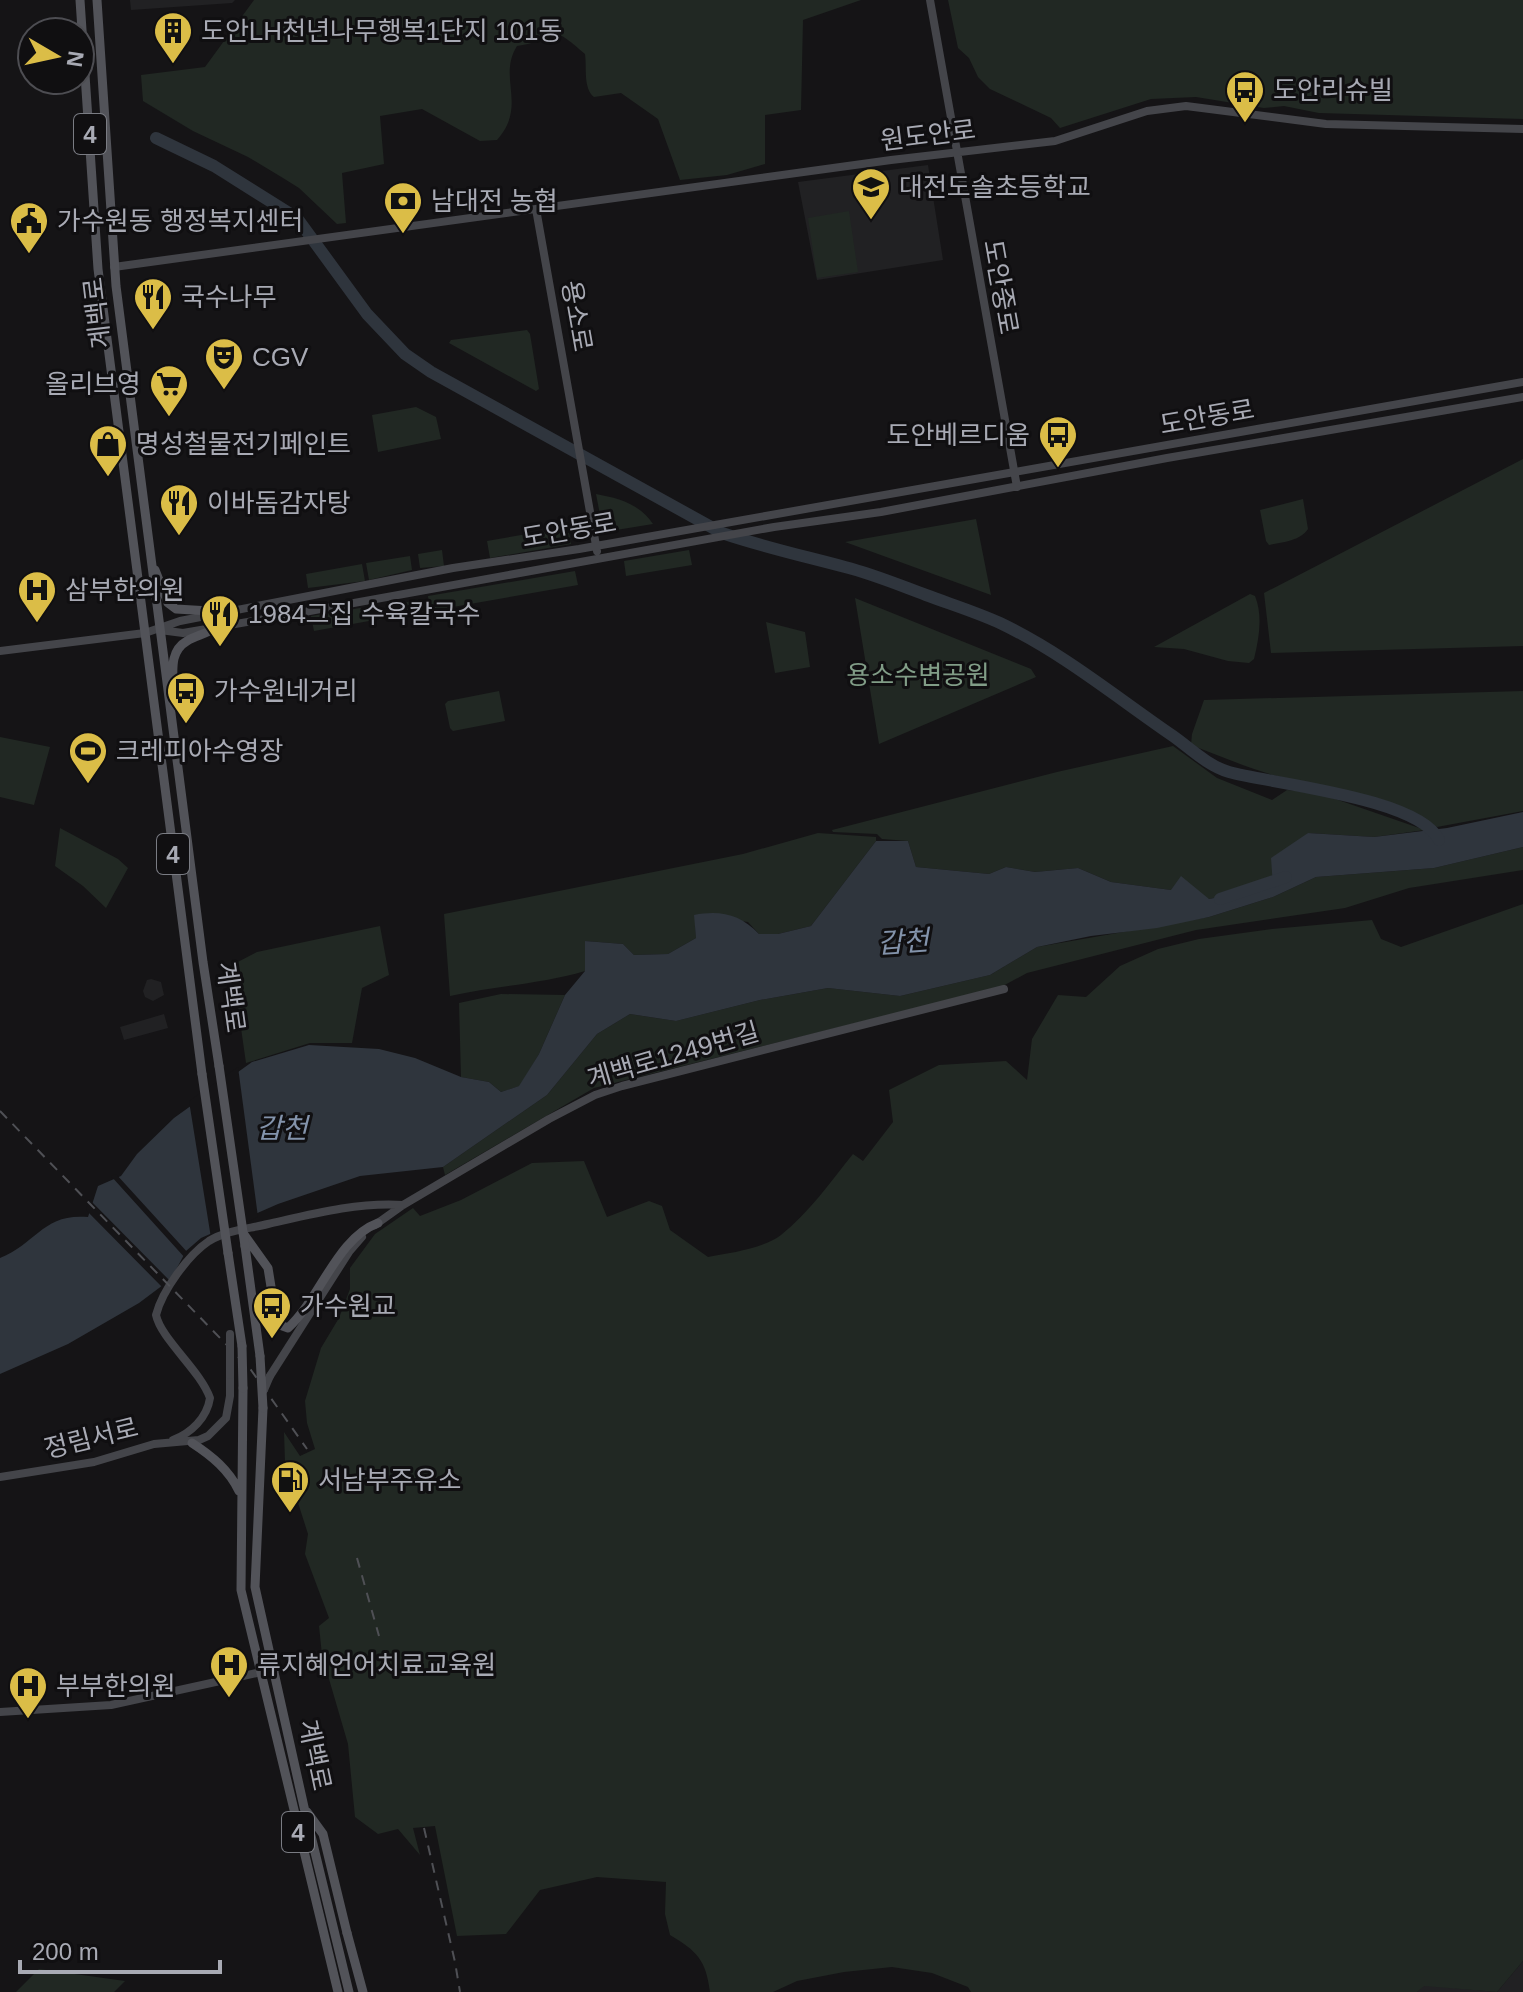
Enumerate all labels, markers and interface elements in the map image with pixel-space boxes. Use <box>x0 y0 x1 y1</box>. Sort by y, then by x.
building icon: 도안LH천년나무행복1단지 101동 <box>152 10 194 65</box>
north arrow <box>16 16 96 96</box>
place label: 도안LH천년나무행복1단지 101동 <box>201 16 562 46</box>
text: N <box>62 49 89 69</box>
bus stop icon: 도안리슈빌 <box>1224 69 1266 124</box>
place label: 도안리슈빌 <box>1273 75 1393 105</box>
road number: 4 <box>74 114 106 154</box>
street label: 원도안로 <box>879 114 977 156</box>
school or university icon: 대전도솔초등학교 <box>850 166 892 221</box>
place label: 대전도솔초등학교 <box>899 172 1090 202</box>
bank icon: 남대전 농협 <box>382 180 424 235</box>
place label: 남대전 농협 <box>431 186 558 216</box>
public building icon: 가수원동 행정복지센터 <box>8 200 50 255</box>
place label: 가수원동 행정복지센터 <box>57 206 303 236</box>
street label: 도안중로 <box>978 237 1024 337</box>
street label: 계백로 <box>78 276 116 350</box>
restaurant icon: 국수나무 <box>132 276 174 331</box>
street label: 용소로 <box>556 278 598 354</box>
place label: 국수나무 <box>181 282 277 312</box>
theatre icon: CGV <box>203 336 245 391</box>
place label: CGV <box>252 342 309 372</box>
supermarket icon: 올리브영 <box>148 363 190 418</box>
place label: 올리브영 <box>45 369 141 399</box>
street label: 도안동로 <box>1157 394 1257 440</box>
bus stop icon: 도안베르디움 <box>1037 414 1079 469</box>
place label: 도안베르디움 <box>886 420 1030 450</box>
shop icon: 명성철물전기페인트 <box>87 423 129 478</box>
place label: 명성철물전기페인트 <box>136 429 351 459</box>
restaurant icon: 이바돔감자탕 <box>158 482 200 537</box>
place label: 이바돔감자탕 <box>207 488 351 518</box>
street label: 도안동로 <box>519 507 619 553</box>
hospital icon: 삼부한의원 <box>16 569 58 624</box>
place label: 삼부한의원 <box>65 575 185 605</box>
restaurant icon: 1984그집 수육칼국수 <box>199 593 241 648</box>
place label: 1984그집 수육칼국수 <box>248 599 481 629</box>
park label: 용소수변공원 <box>846 660 990 690</box>
bus stop icon: 가수원네거리 <box>165 670 207 725</box>
place label: 가수원네거리 <box>214 676 358 706</box>
sports icon: 크레피아수영장 <box>67 730 109 785</box>
place label: 크레피아수영장 <box>116 736 283 766</box>
road number: 4 <box>157 834 189 874</box>
water label: 갑천 <box>876 925 933 959</box>
street label: 계백로 <box>211 959 251 1035</box>
street label: 계백로1249번길 <box>584 1016 762 1094</box>
water label: 갑천 <box>256 1113 311 1144</box>
bus stop icon: 가수원교 <box>251 1285 293 1340</box>
place label: 가수원교 <box>300 1291 396 1321</box>
street label: 정림서로 <box>41 1412 141 1464</box>
fuel station icon: 서남부주유소 <box>269 1459 311 1514</box>
place label: 서남부주유소 <box>318 1465 462 1495</box>
hospital icon: 류지혜언어치료교육원 <box>208 1644 250 1699</box>
place label: 류지혜언어치료교육원 <box>257 1650 496 1680</box>
hospital icon: 부부한의원 <box>7 1665 49 1720</box>
place label: 부부한의원 <box>56 1671 176 1701</box>
street label: 계백로 <box>293 1717 337 1793</box>
road number: 4 <box>282 1812 314 1852</box>
scale bar <box>20 1924 220 1974</box>
text: 200 m <box>32 1938 99 1965</box>

